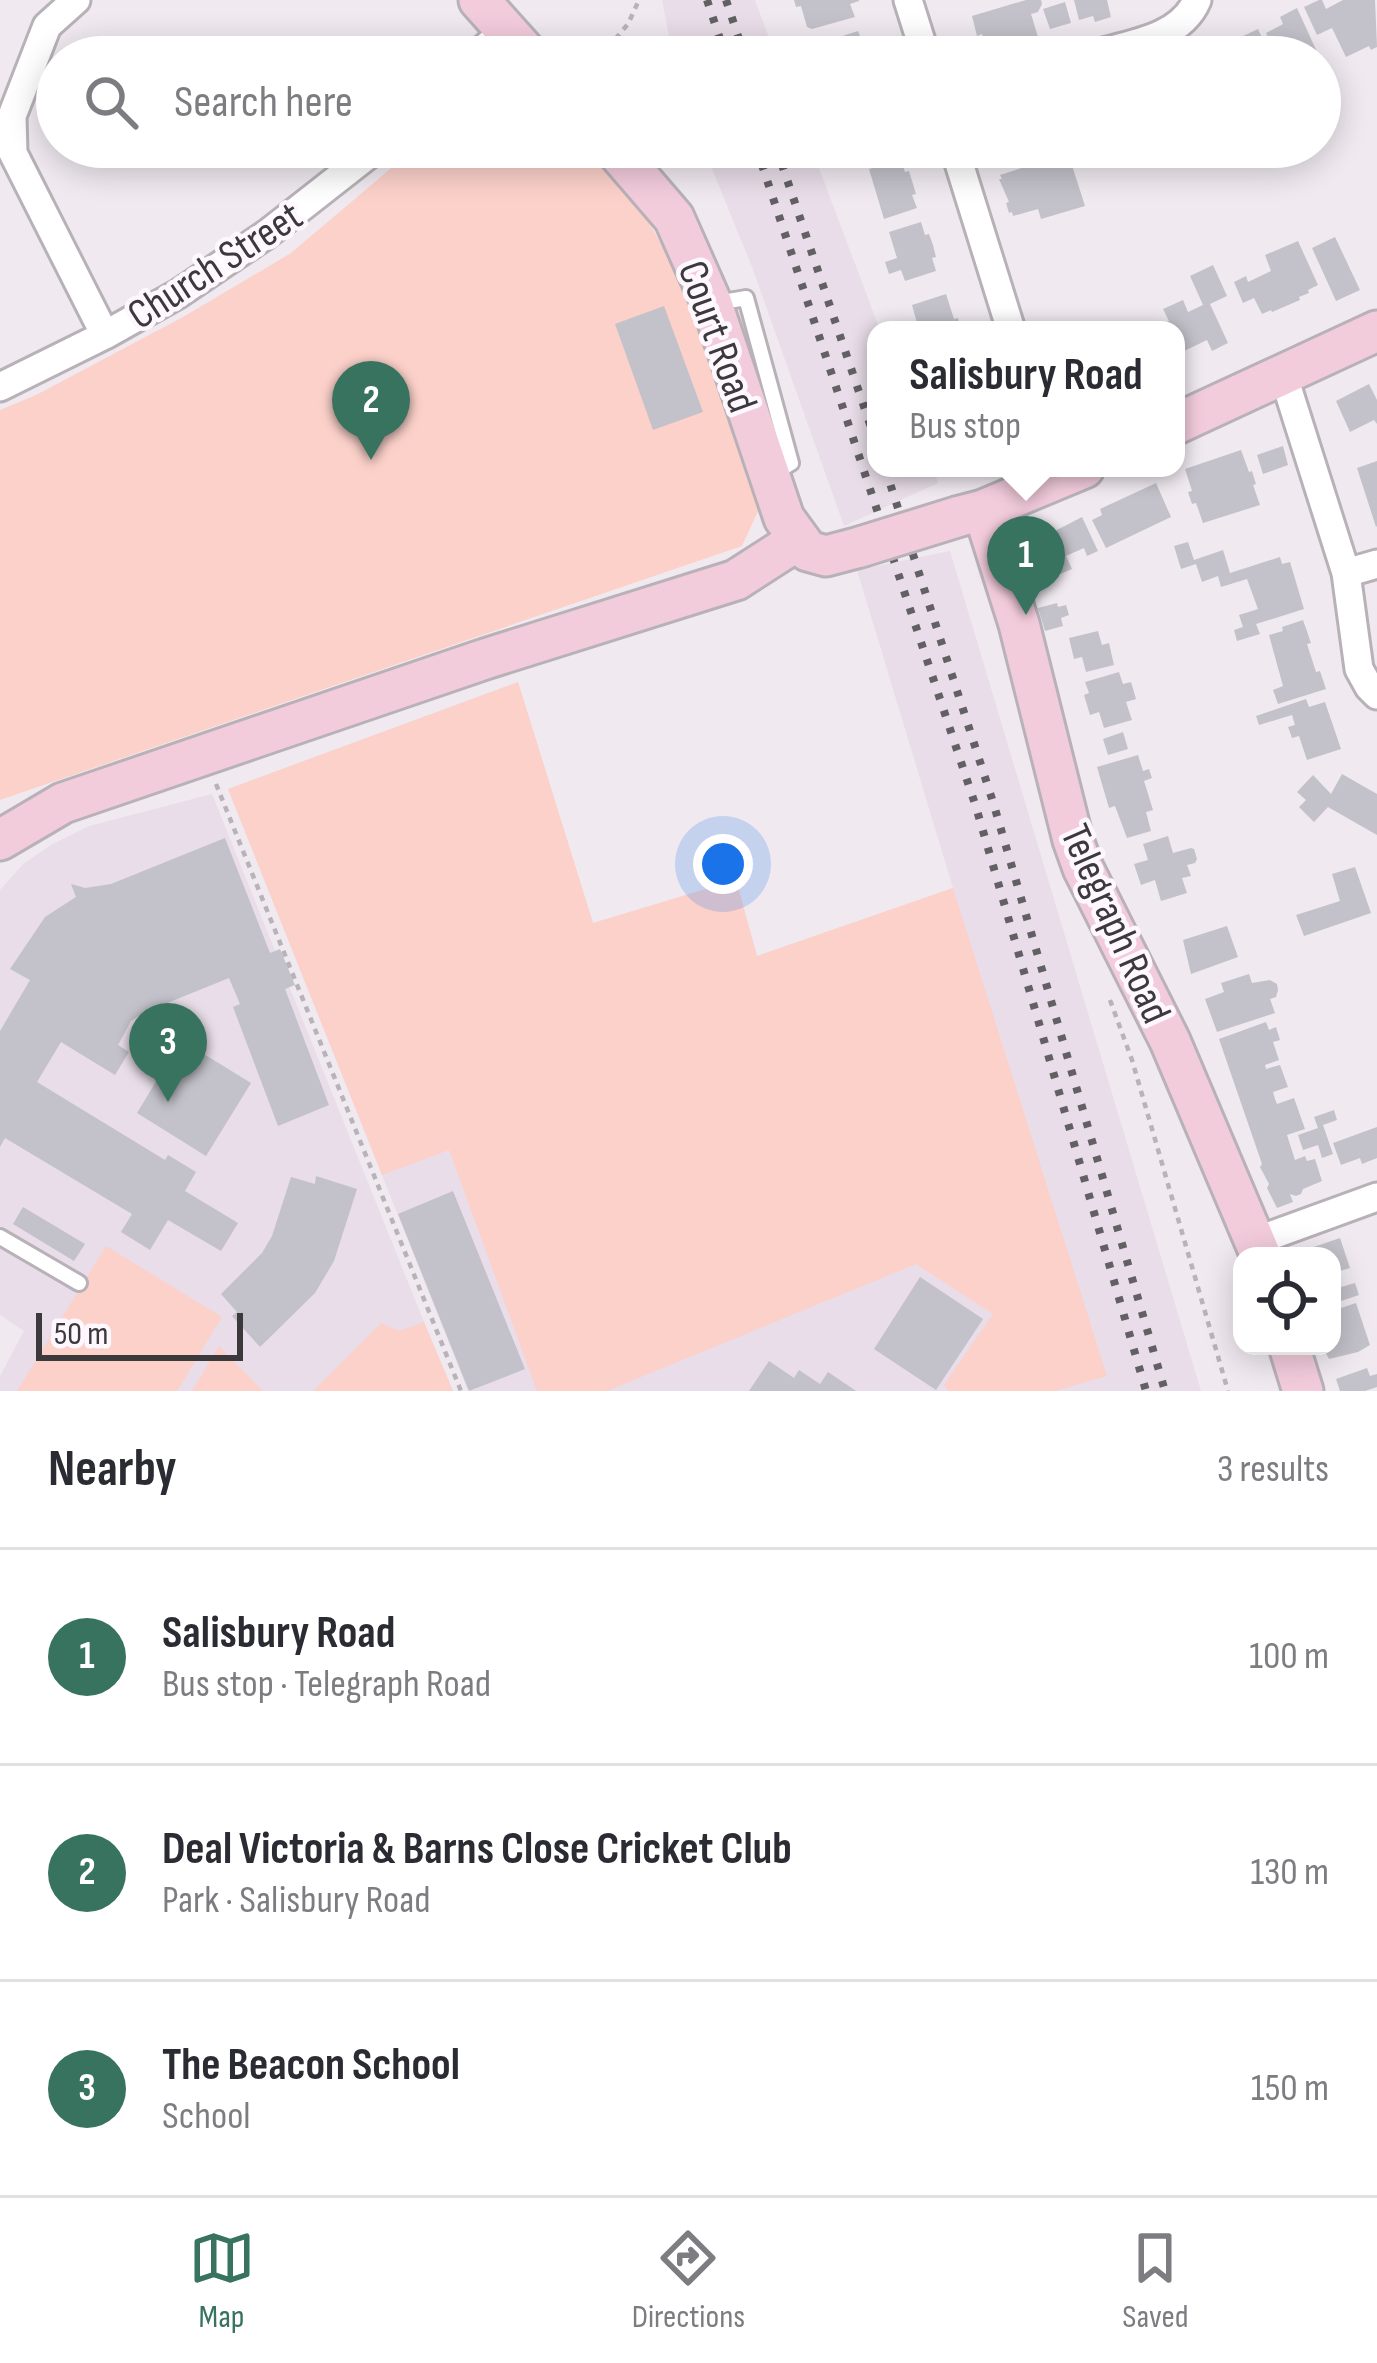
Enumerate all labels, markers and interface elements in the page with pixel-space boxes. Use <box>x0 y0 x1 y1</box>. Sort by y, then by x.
search box <box>36 36 1341 168</box>
icon: search <box>78 69 144 135</box>
text: Search here <box>174 75 353 130</box>
street label: Church Street <box>119 191 312 341</box>
street label: Court Road <box>666 254 767 419</box>
popup <box>867 321 1185 477</box>
text: Salisbury Road <box>909 348 1143 403</box>
pin: 2 <box>332 361 410 460</box>
text: Bus stop <box>909 403 1021 450</box>
pin: 1 <box>987 516 1065 615</box>
street label: Telegraph Road <box>1048 817 1181 1031</box>
your location <box>693 834 753 894</box>
pin: 3 <box>129 1003 207 1102</box>
map controls <box>1233 1247 1341 1355</box>
button: locate <box>1233 1247 1341 1355</box>
scale bar <box>36 1307 243 1360</box>
text: 50 m <box>54 1314 108 1354</box>
text: Nearby <box>48 1439 177 1500</box>
text: 3 results <box>1217 1446 1329 1493</box>
text: Salisbury Road <box>162 1606 395 1661</box>
text: 1 <box>79 1633 95 1680</box>
text: 100 m <box>1249 1633 1329 1680</box>
text: Bus stop · Telegraph Road <box>162 1661 491 1708</box>
text: Deal Victoria & Barns Close Cricket Club <box>162 1822 792 1877</box>
text: 2 <box>78 1849 96 1896</box>
text: 130 m <box>1250 1849 1329 1896</box>
text: Park · Salisbury Road <box>162 1877 430 1924</box>
text: The Beacon School <box>162 2038 460 2093</box>
text: 3 <box>78 2065 96 2112</box>
text: 150 m <box>1251 2065 1329 2112</box>
text: School <box>162 2093 251 2140</box>
tab: Map <box>189 2225 255 2337</box>
tab: Directions <box>632 2225 745 2337</box>
tab: Saved <box>1122 2225 1188 2337</box>

